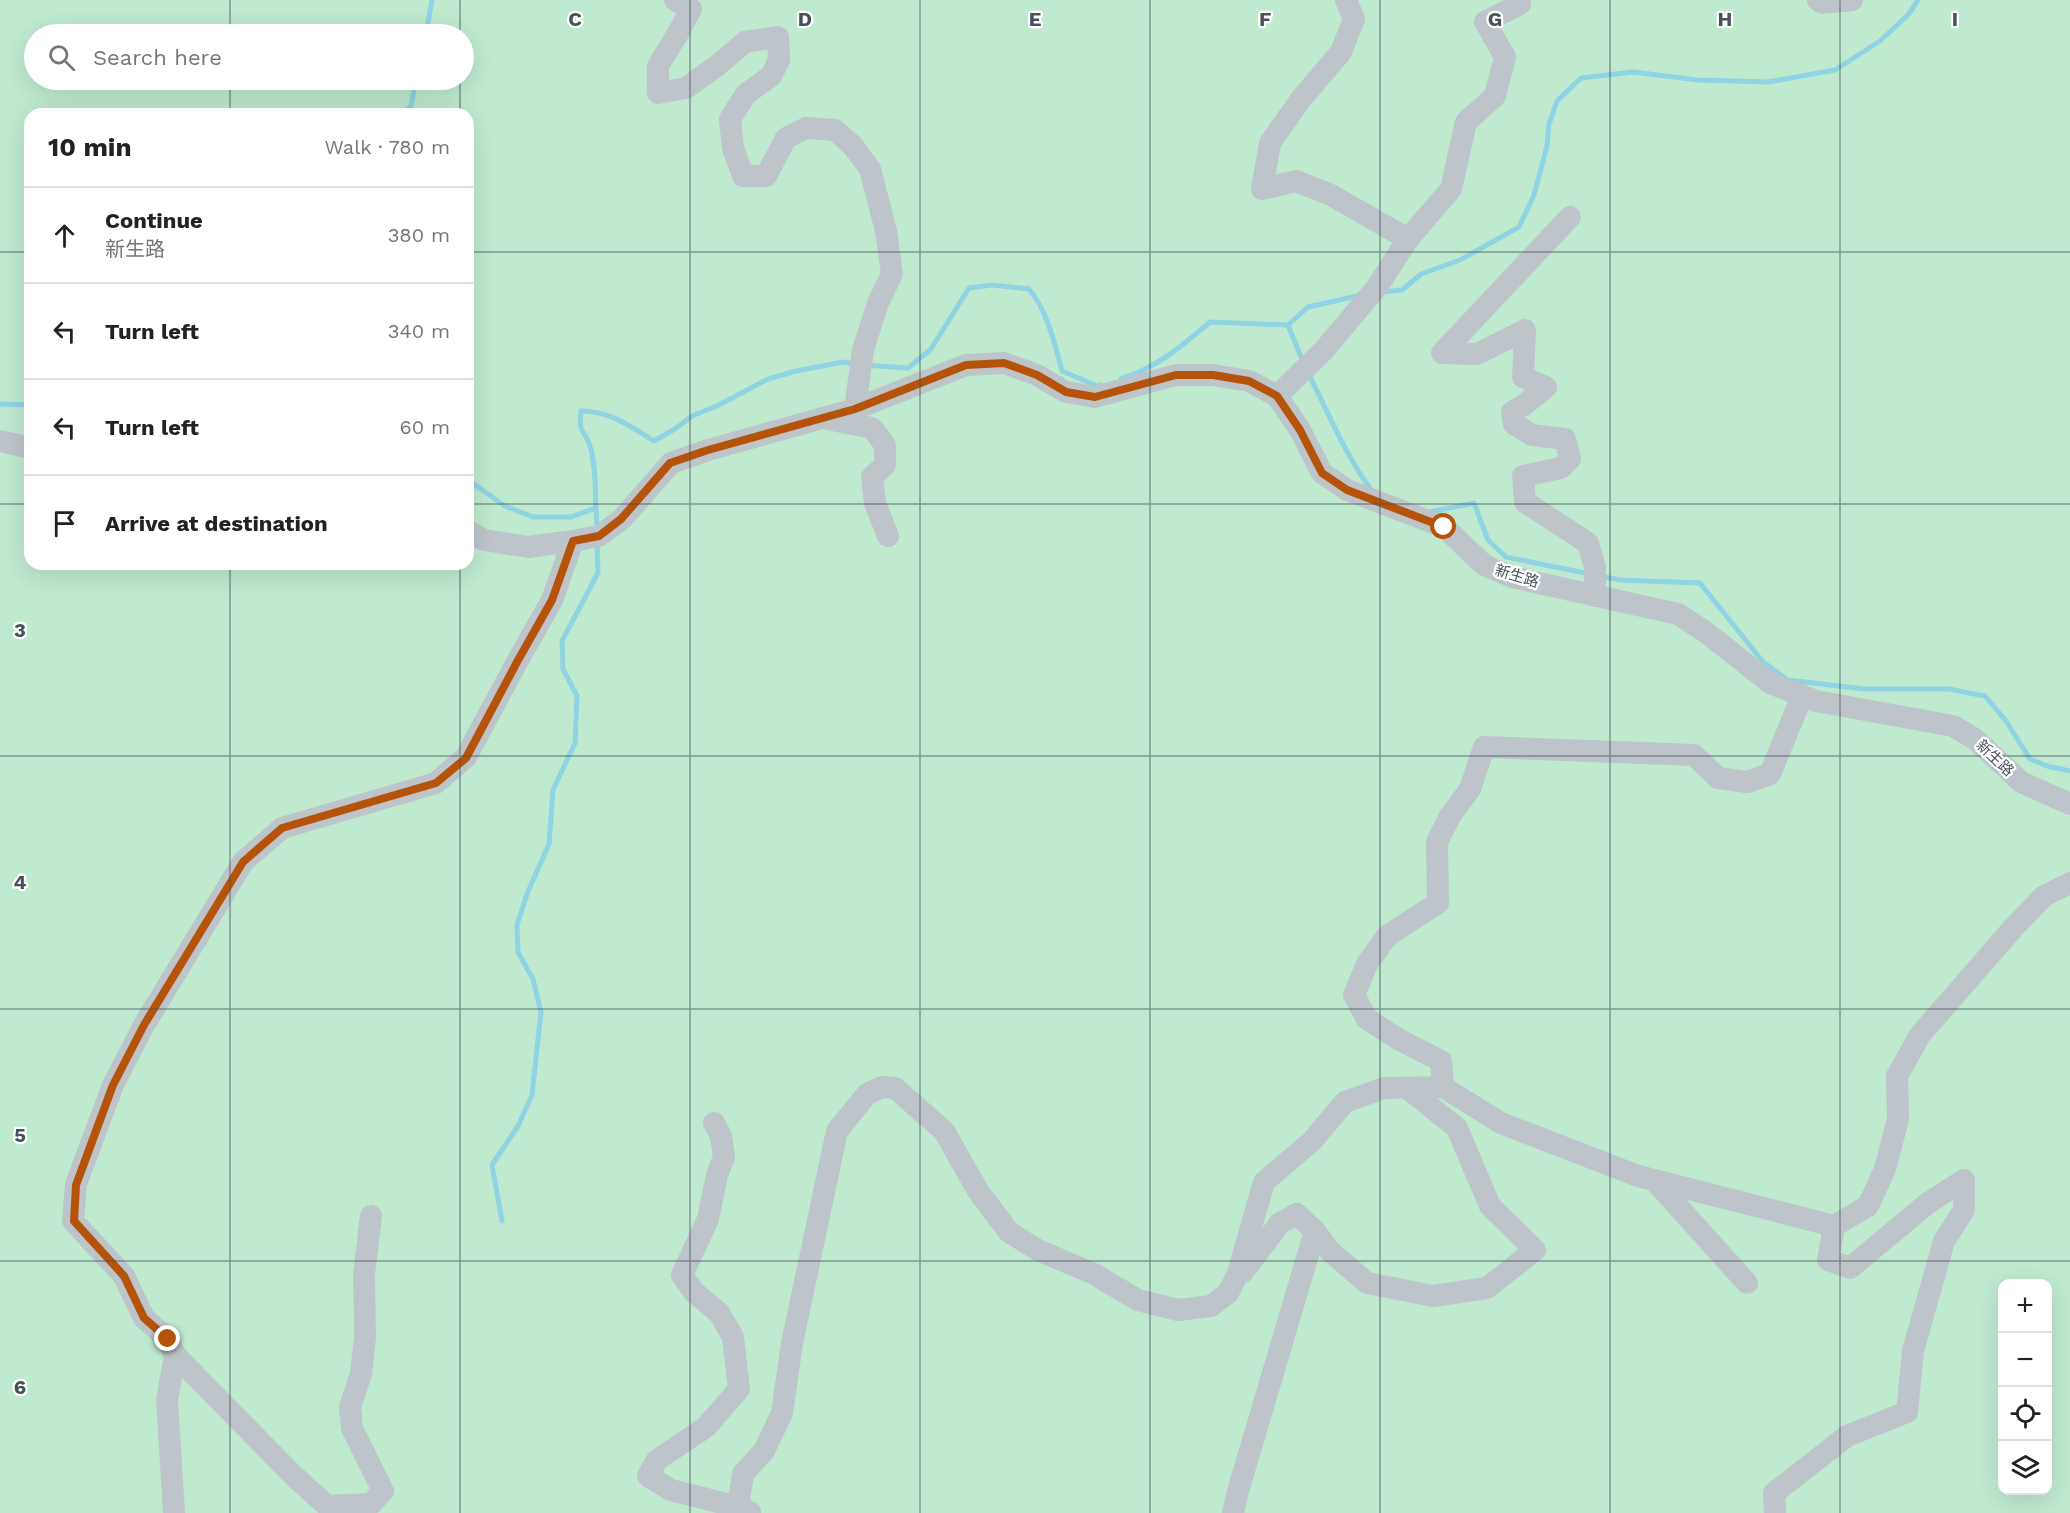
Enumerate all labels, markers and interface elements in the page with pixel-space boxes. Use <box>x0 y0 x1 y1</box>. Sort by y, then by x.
text: C <box>568 7 582 31</box>
text: D <box>798 7 812 31</box>
text: E <box>1029 7 1041 31</box>
text: F <box>1259 7 1271 31</box>
text: G <box>1488 7 1502 31</box>
text: H <box>1718 7 1732 31</box>
text: I <box>1952 7 1958 31</box>
search box <box>24 24 474 90</box>
icon: search <box>45 41 78 74</box>
text: Search here <box>93 45 222 70</box>
text: 10 min <box>48 132 132 162</box>
text: Walk · 780 m <box>324 135 450 159</box>
text: Continue <box>105 208 203 233</box>
icon: ahead <box>48 219 81 252</box>
text: 380 m <box>388 223 450 247</box>
text: 新生路 <box>105 237 165 261</box>
icon: left <box>48 315 81 348</box>
text: Turn left <box>105 319 199 344</box>
text: 340 m <box>388 319 450 343</box>
icon: left <box>48 411 81 444</box>
text: Turn left <box>105 415 199 440</box>
text: 60 m <box>400 415 450 439</box>
icon: arrive <box>48 507 81 540</box>
text: Arrive at destination <box>105 511 328 536</box>
route start <box>1430 513 1456 539</box>
street label: 新生路 <box>1493 561 1541 591</box>
text: 3 <box>14 618 26 642</box>
street label: 新生路 <box>1972 736 2018 780</box>
text: 4 <box>14 870 27 894</box>
text: 5 <box>14 1123 26 1147</box>
map controls <box>1998 1279 2052 1495</box>
button: + <box>1998 1279 2052 1333</box>
route end <box>154 1325 180 1351</box>
button: − <box>1998 1333 2052 1387</box>
text: 6 <box>14 1375 26 1399</box>
button: locate <box>1998 1387 2052 1441</box>
button: layers <box>1998 1441 2052 1495</box>

